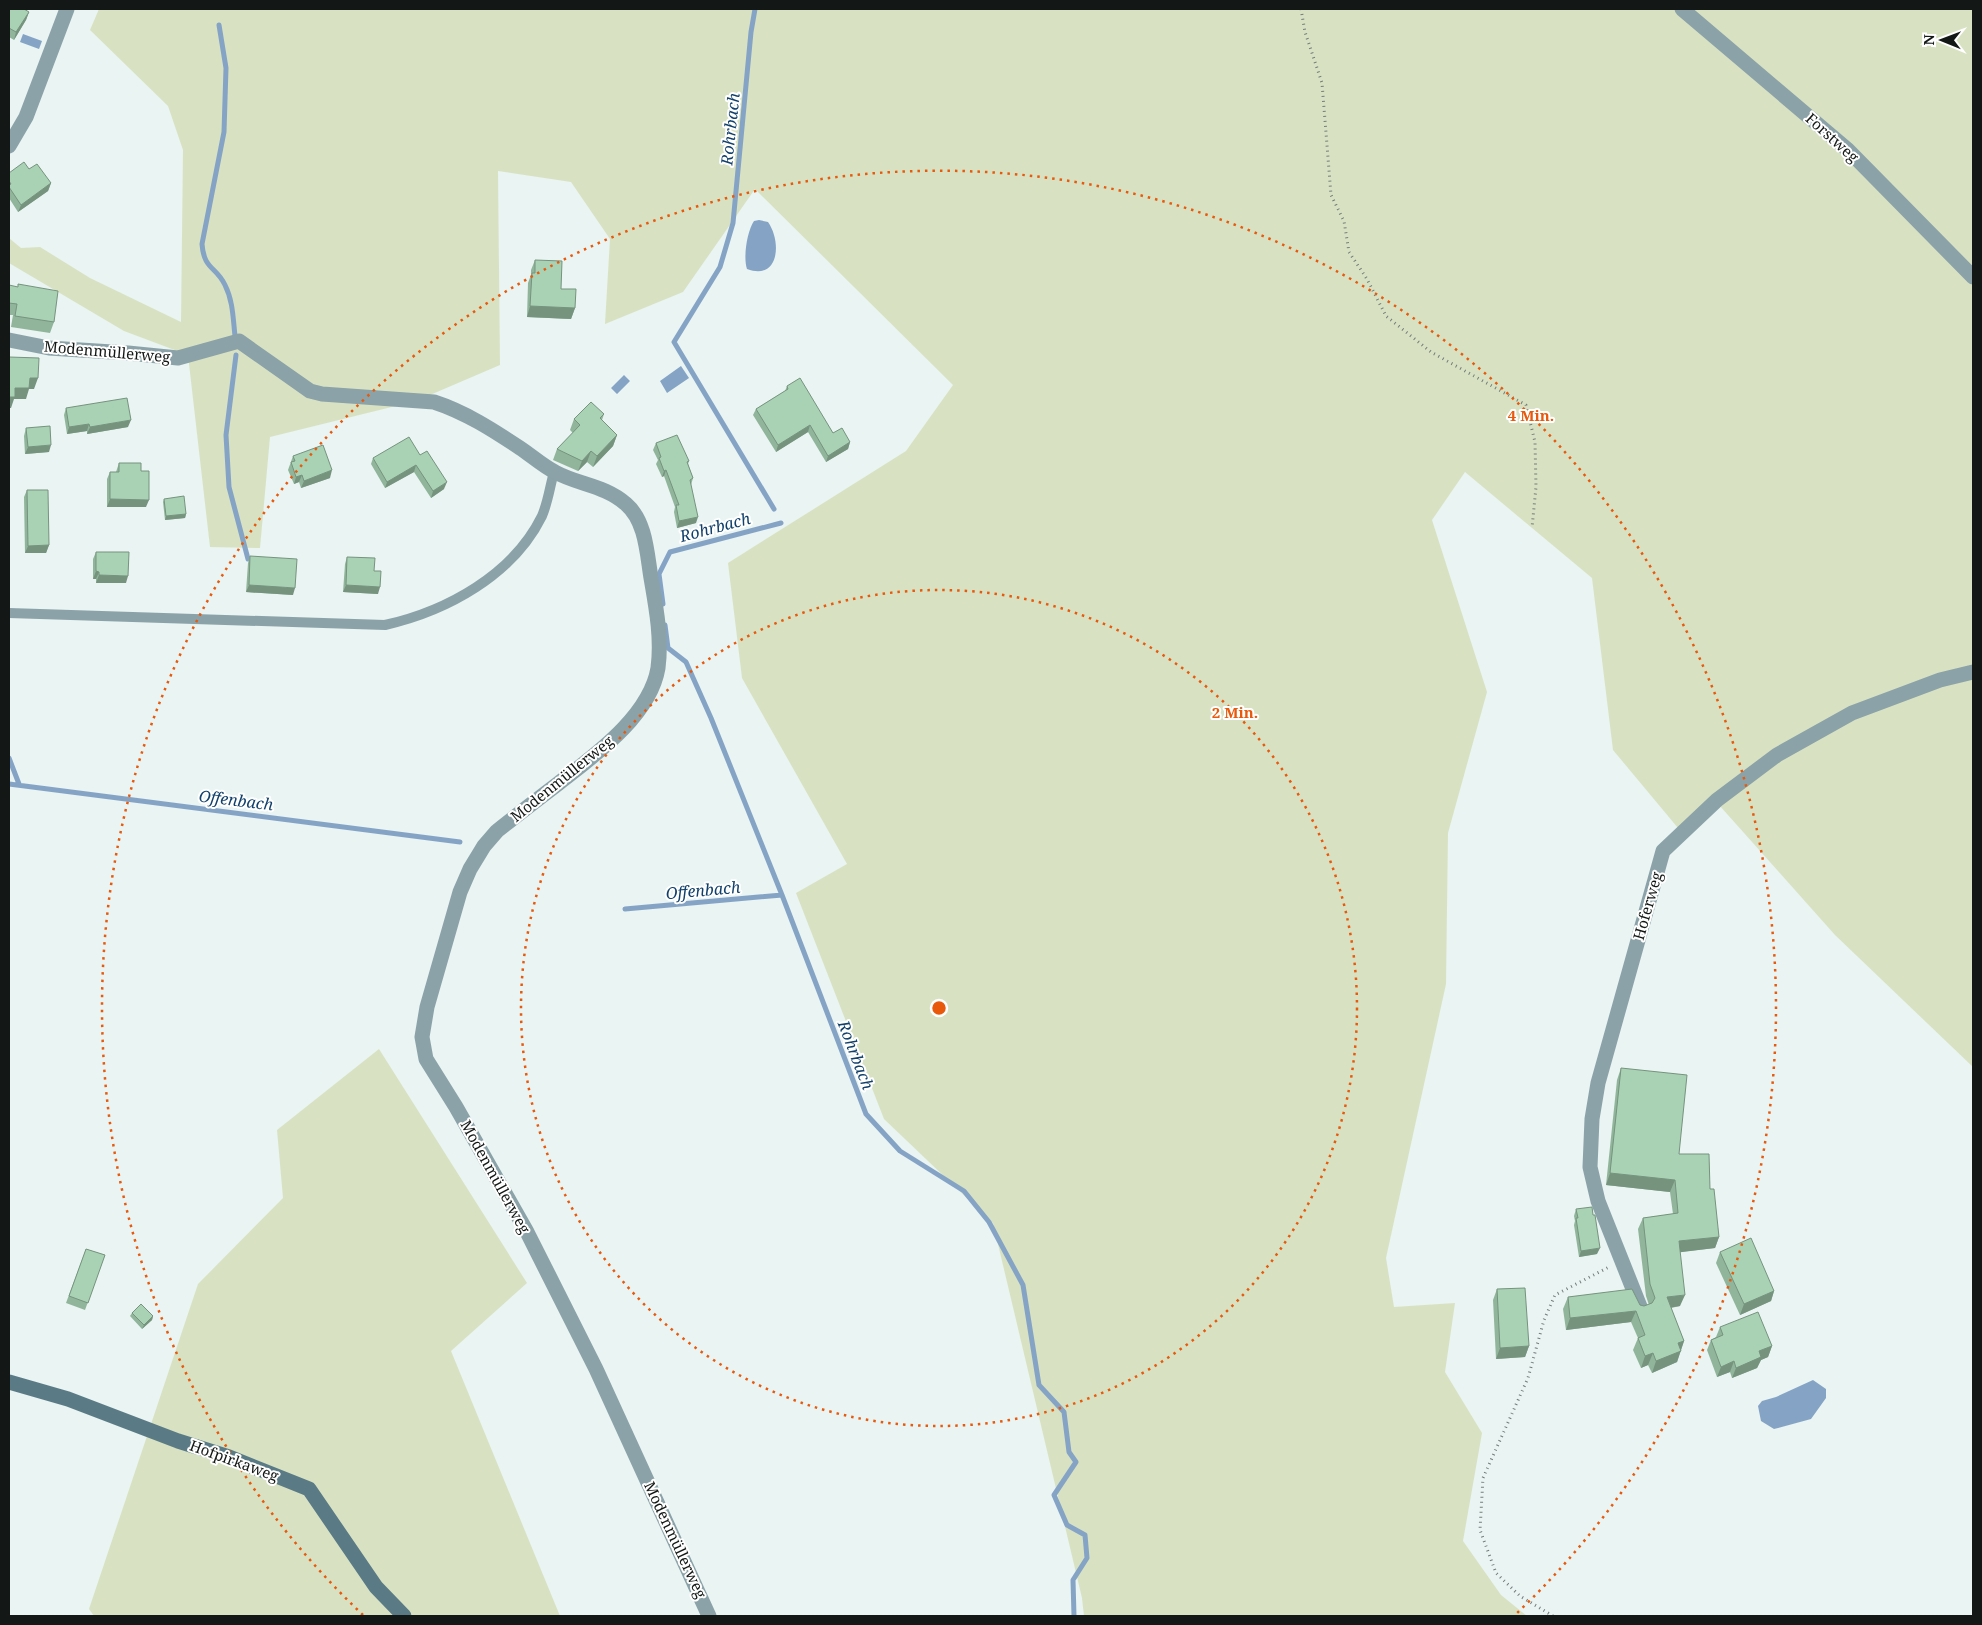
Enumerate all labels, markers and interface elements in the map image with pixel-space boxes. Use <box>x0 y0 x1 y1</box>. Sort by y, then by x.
north arrow <box>1917 15 1967 65</box>
text: N <box>1919 34 1938 45</box>
water label: Rohrbach <box>715 91 745 167</box>
street label: Forstweg <box>1802 108 1864 166</box>
street label: Modenmüllerweg <box>43 336 171 366</box>
text: 4 Min. <box>1508 405 1554 425</box>
water label: Rohrbach <box>676 507 753 547</box>
text: 2 Min. <box>1212 702 1258 722</box>
street label: Modenmüllerweg <box>506 731 617 826</box>
water label: Offenbach <box>198 785 275 816</box>
street label: Hoferweg <box>1628 869 1666 942</box>
water label: Offenbach <box>665 876 742 904</box>
centre of rings <box>930 999 948 1017</box>
water label: Rohrbach <box>832 1016 879 1093</box>
street label: Modenmüllerweg <box>456 1116 535 1237</box>
street label: Hofpirkaweg <box>187 1435 282 1485</box>
street label: Modenmüllerweg <box>640 1478 712 1601</box>

